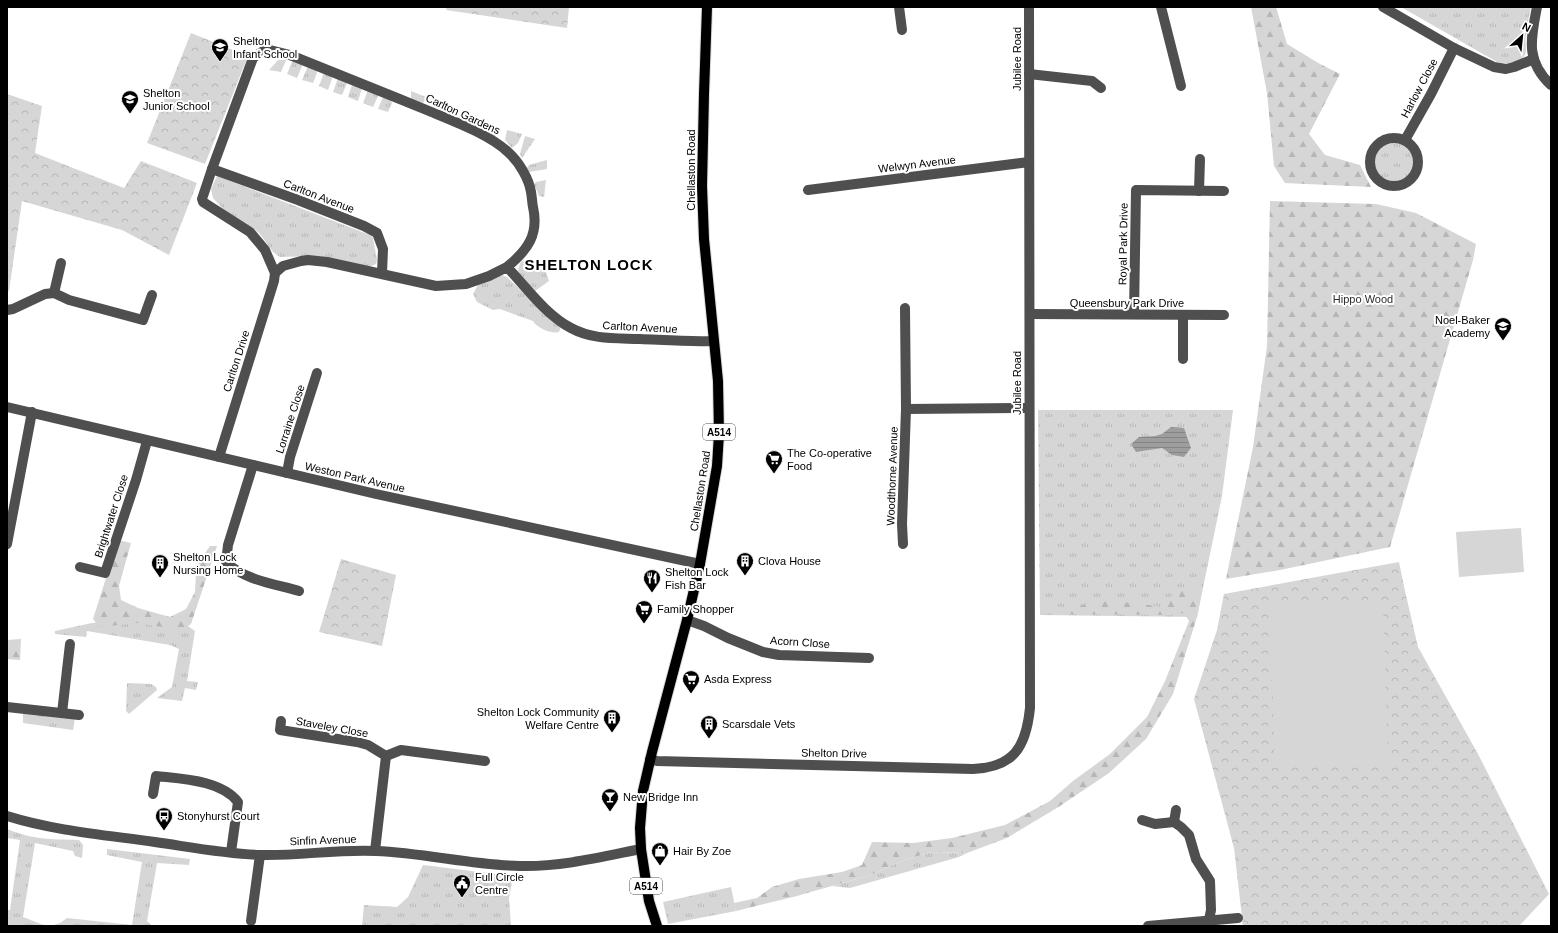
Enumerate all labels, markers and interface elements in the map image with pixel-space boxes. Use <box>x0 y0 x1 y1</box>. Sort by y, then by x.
north arrow <box>1502 16 1542 56</box>
text: N <box>1520 20 1533 34</box>
street label: Jubilee Road <box>1011 27 1023 91</box>
place label: Shelton Infant School <box>233 35 297 60</box>
school or university icon: Shelton Infant School <box>210 37 230 62</box>
street label: Harlow Close <box>1398 56 1440 120</box>
place label: Shelton Junior School <box>143 87 210 112</box>
school or university icon: Shelton Junior School <box>120 89 140 114</box>
street label: Carlton Gardens <box>424 92 503 137</box>
street label: Chellaston Road <box>685 129 697 211</box>
street label: Welwyn Avenue <box>878 153 956 175</box>
street label: Carlton Avenue <box>282 177 356 215</box>
street label: Royal Park Drive <box>1116 203 1130 285</box>
district label: SHELTON LOCK <box>525 256 653 273</box>
park label: Hippo Wood <box>1333 293 1393 305</box>
street label: Queensbury Park Drive <box>1070 297 1184 309</box>
place label: Noel-Baker Academy <box>1435 314 1490 339</box>
school or university icon: Noel-Baker Academy <box>1493 316 1513 341</box>
street label: Carlton Avenue <box>602 319 678 335</box>
street label: Carlton Drive <box>220 329 252 393</box>
street label: Jubilee Road <box>1011 351 1023 415</box>
street label: Lorraine Close <box>273 383 307 455</box>
road number: A514 <box>703 424 735 440</box>
street label: Woodthorne Avenue <box>884 426 900 526</box>
place label: The Co-operative Food <box>787 447 872 472</box>
supermarket icon: The Co-operative Food <box>764 449 784 474</box>
street label: Chellaston Road <box>688 450 712 532</box>
street label: Weston Park Avenue <box>304 460 406 494</box>
street label: Brightwater Close <box>92 473 130 559</box>
place label: Shelton Lock Nursing Home <box>173 551 243 576</box>
building icon: Clova House <box>735 551 755 576</box>
building icon: Shelton Lock Nursing Home <box>150 553 170 578</box>
place label: Clova House <box>758 555 821 567</box>
place label: Shelton Lock Fish Bar <box>665 566 729 591</box>
restaurant icon: Shelton Lock Fish Bar <box>642 568 662 593</box>
supermarket icon: Family Shopper <box>634 599 654 624</box>
place label: Family Shopper <box>657 603 734 615</box>
street label: Acorn Close <box>770 634 830 650</box>
supermarket icon: Asda Express <box>681 669 701 694</box>
place label: Asda Express <box>704 673 772 685</box>
place label: Shelton Lock Community Welfare Centre <box>477 706 599 731</box>
building icon: Shelton Lock Community Welfare Centre <box>602 708 622 733</box>
building icon: Scarsdale Vets <box>699 714 719 739</box>
street label: Staveley Close <box>295 715 369 739</box>
place label: Scarsdale Vets <box>722 718 796 730</box>
street label: Shelton Drive <box>801 746 867 760</box>
bar icon: New Bridge Inn <box>600 787 620 812</box>
place label: New Bridge Inn <box>623 791 698 803</box>
bus stop icon: Stonyhurst Court <box>154 806 174 831</box>
place label: Stonyhurst Court <box>177 810 260 822</box>
street label: Sinfin Avenue <box>289 833 357 847</box>
shop icon: Hair By Zoe <box>650 841 670 866</box>
place label: Hair By Zoe <box>673 845 731 857</box>
place label: Full Circle Centre <box>475 871 524 896</box>
public building icon: Full Circle Centre <box>452 873 472 898</box>
road number: A514 <box>630 878 662 894</box>

